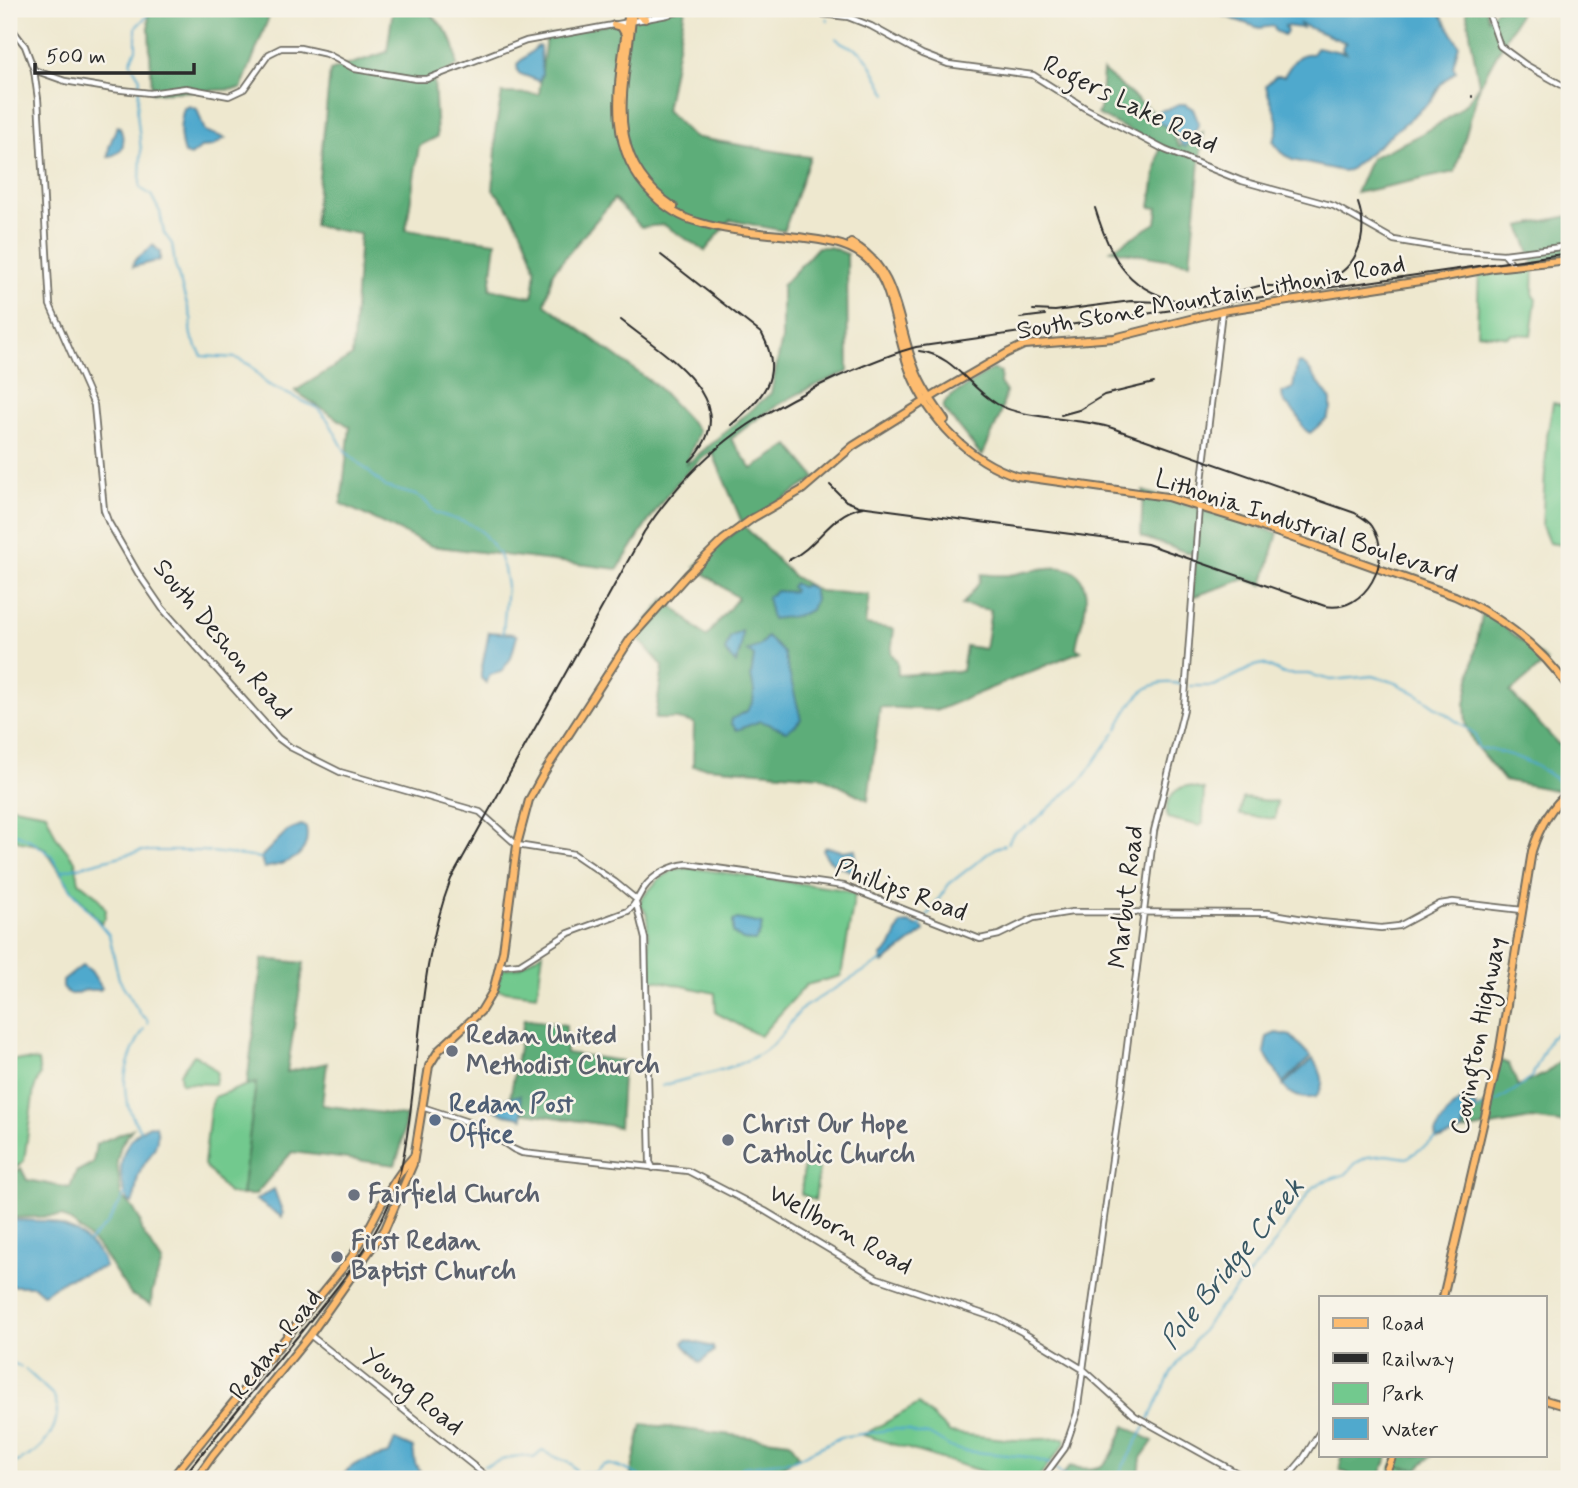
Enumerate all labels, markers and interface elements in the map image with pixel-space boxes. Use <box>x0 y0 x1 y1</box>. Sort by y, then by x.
scale bar <box>35 32 194 76</box>
text: 500 m <box>46 43 106 71</box>
street label: Rogers Lake Road <box>1035 48 1223 165</box>
street label: South Stone Mountain Lithonia Road <box>1014 247 1408 349</box>
street label: Lithonia Industrial Boulevard <box>1150 462 1462 592</box>
street label: South Deshon Road <box>144 552 300 728</box>
street label: Marbut Road <box>1101 824 1153 970</box>
street label: Phillips Road <box>830 851 972 931</box>
street label: Covington Highway <box>1443 934 1518 1139</box>
place label: Redan United Methodist Church <box>466 1019 660 1083</box>
marker: Redan United Methodist Church <box>444 1043 460 1059</box>
place label: Redan Post Office <box>449 1088 575 1152</box>
place label: Christ Our Hope Catholic Church <box>742 1108 915 1172</box>
marker: Redan Post Office <box>427 1112 443 1128</box>
marker: Christ Our Hope Catholic Church <box>720 1132 736 1148</box>
water label: Pole Bridge Creek <box>1152 1171 1315 1359</box>
street label: Wellborn Road <box>762 1176 918 1284</box>
place label: Fairfield Church <box>368 1178 540 1212</box>
marker: Fairfield Church <box>346 1187 362 1203</box>
place label: First Redan Baptist Church <box>351 1225 516 1289</box>
marker: First Redan Baptist Church <box>329 1249 345 1265</box>
street label: Redan Road <box>222 1282 330 1408</box>
legend <box>1319 1296 1546 1456</box>
text: Road <box>1382 1310 1424 1338</box>
street label: Young Road <box>353 1340 470 1445</box>
text: Railway <box>1382 1346 1454 1374</box>
text: Park <box>1382 1380 1424 1408</box>
text: Water <box>1382 1416 1438 1444</box>

